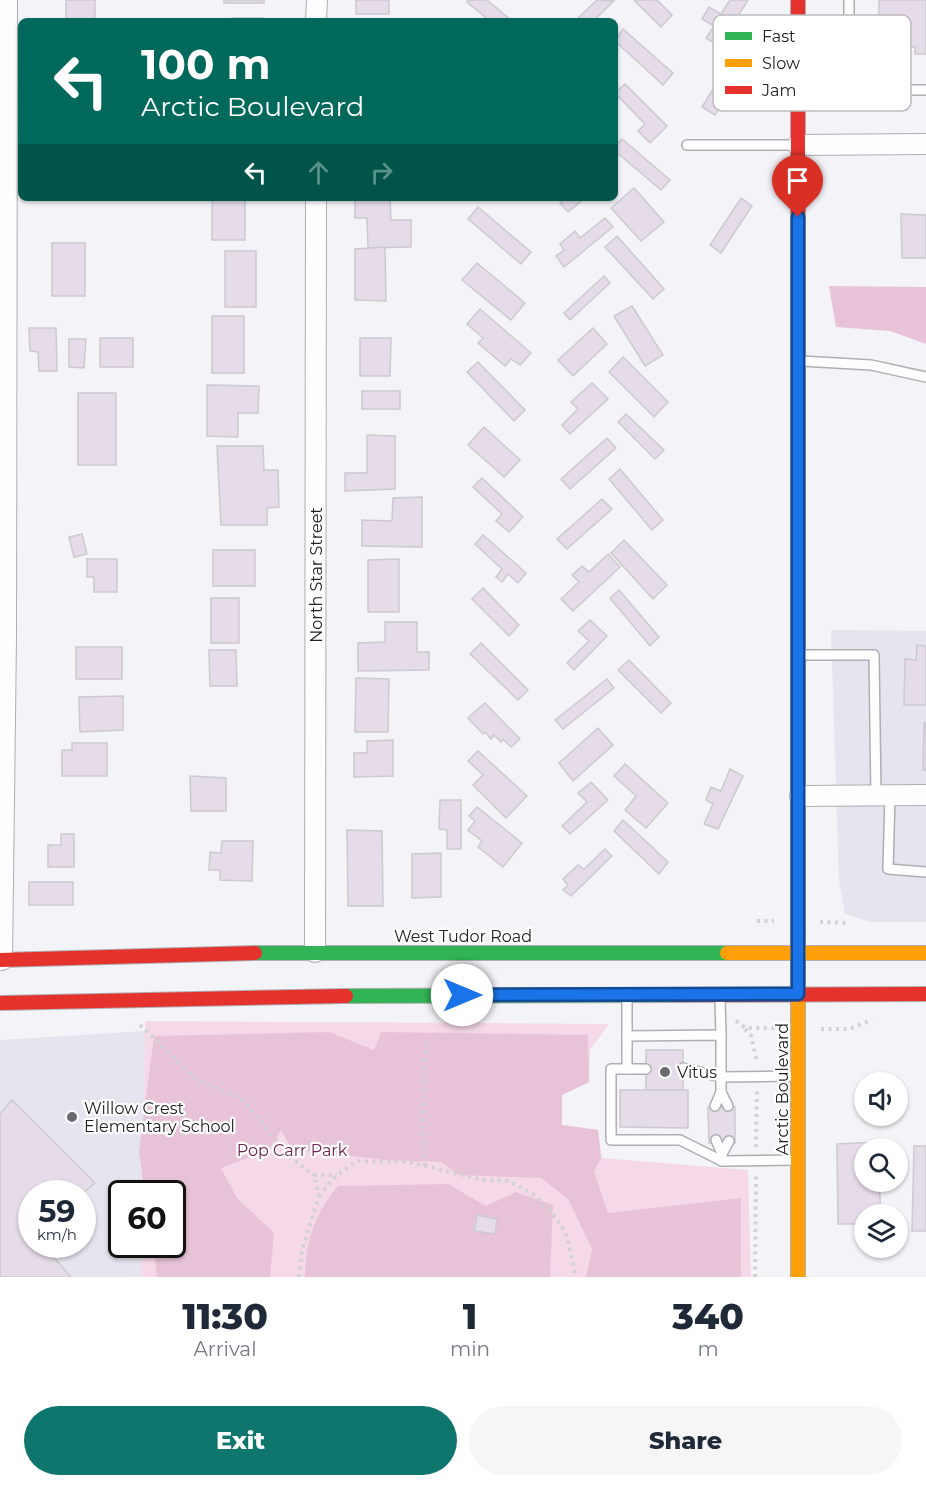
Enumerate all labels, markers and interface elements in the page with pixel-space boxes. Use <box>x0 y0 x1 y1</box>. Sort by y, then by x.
legend <box>713 15 911 111</box>
text: Fast <box>762 27 796 46</box>
text: 100 m <box>141 38 270 90</box>
icon: left <box>42 42 120 120</box>
text: Slow <box>762 54 800 73</box>
text: Jam <box>761 81 796 100</box>
text: Arctic Boulevard <box>141 90 364 123</box>
pin <box>772 155 823 217</box>
icon: left <box>239 156 272 189</box>
icon: ahead <box>302 156 335 189</box>
icon: right <box>365 156 398 189</box>
icon: arrive <box>781 164 814 197</box>
street label: North Star Street <box>307 507 326 643</box>
street label: West Tudor Road <box>394 927 532 946</box>
position arrow <box>430 963 494 1027</box>
street label: Arctic Boulevard <box>773 1023 792 1155</box>
place label: Vitus <box>677 1063 717 1082</box>
marker: Vitus <box>658 1065 672 1079</box>
map controls <box>854 1072 908 1258</box>
button: sound <box>854 1072 908 1126</box>
place label: Willow Crest Elementary School <box>84 1099 235 1136</box>
marker: Willow Crest Elementary School <box>65 1110 79 1124</box>
button: search <box>854 1138 908 1192</box>
park label: Pop Carr Park <box>237 1141 348 1160</box>
speed limit sign: 60 <box>108 1180 186 1258</box>
text: 59 <box>39 1193 75 1230</box>
button: layers <box>854 1204 908 1258</box>
text: km/h <box>37 1225 77 1244</box>
text: 11:30 <box>182 1294 268 1338</box>
text: 1 <box>463 1294 477 1338</box>
text: 340 <box>672 1294 744 1338</box>
text: Arrival <box>193 1337 257 1361</box>
text: min <box>450 1337 490 1361</box>
text: m <box>697 1337 719 1361</box>
button: Exit <box>24 1406 457 1475</box>
button: Share <box>469 1406 902 1475</box>

